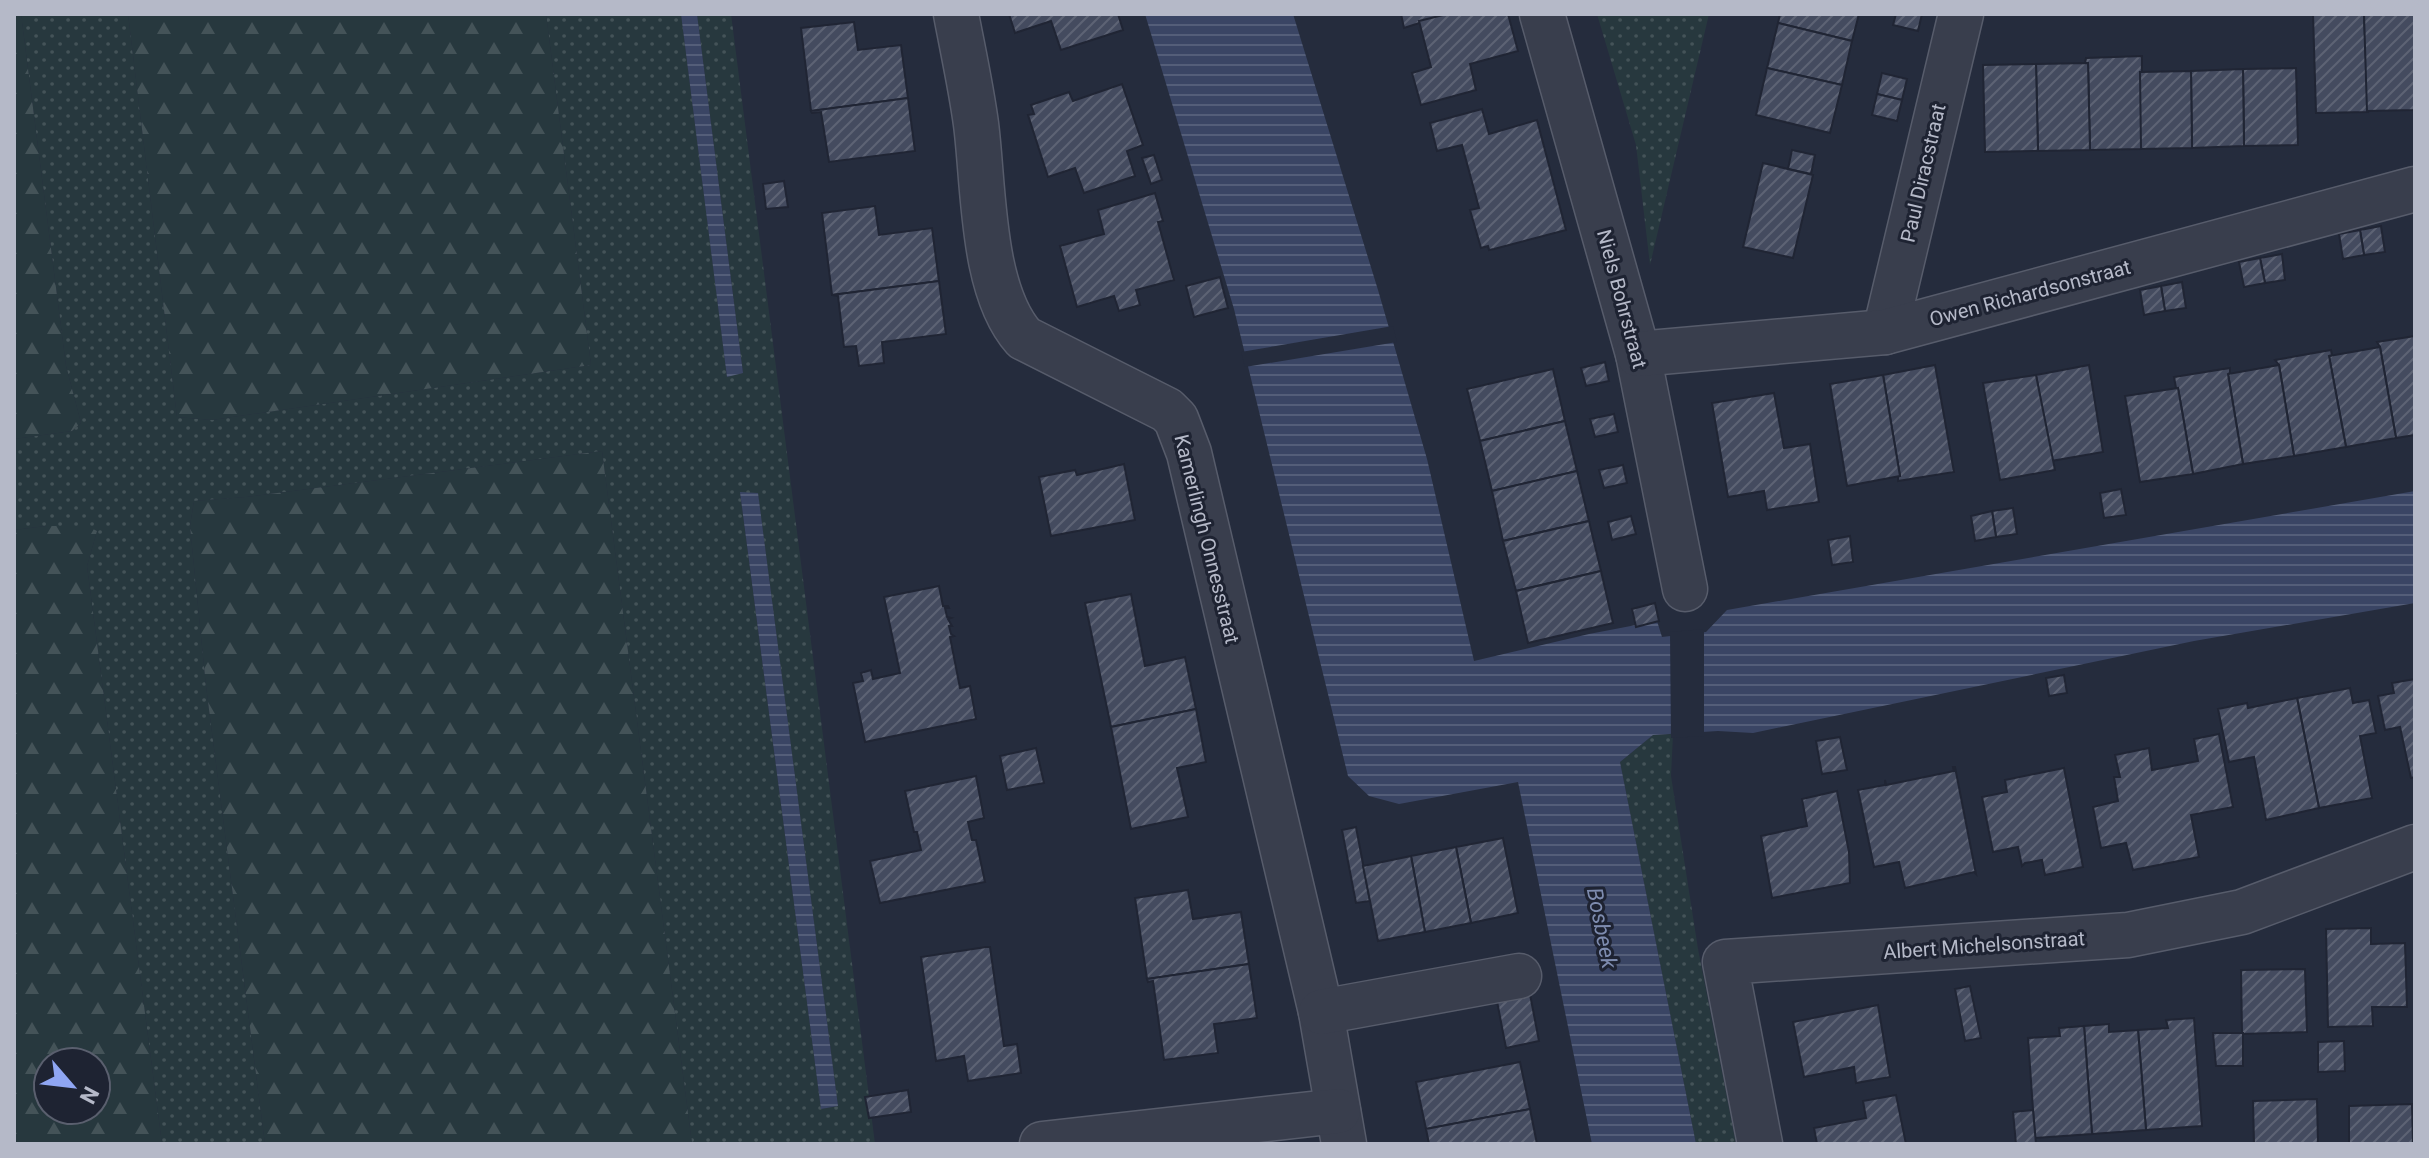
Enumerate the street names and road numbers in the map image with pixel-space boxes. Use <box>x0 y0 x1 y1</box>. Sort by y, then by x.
street label: Paul Diracstraat <box>1895 101 1951 245</box>
street label: Niels Bohrstraat <box>1592 227 1652 371</box>
street label: Owen Richardsonstraat <box>1927 255 2133 331</box>
street label: Kamerlingh Onnesstraat <box>1169 432 1245 646</box>
street label: Albert Michelsonstraat <box>1882 926 2086 964</box>

